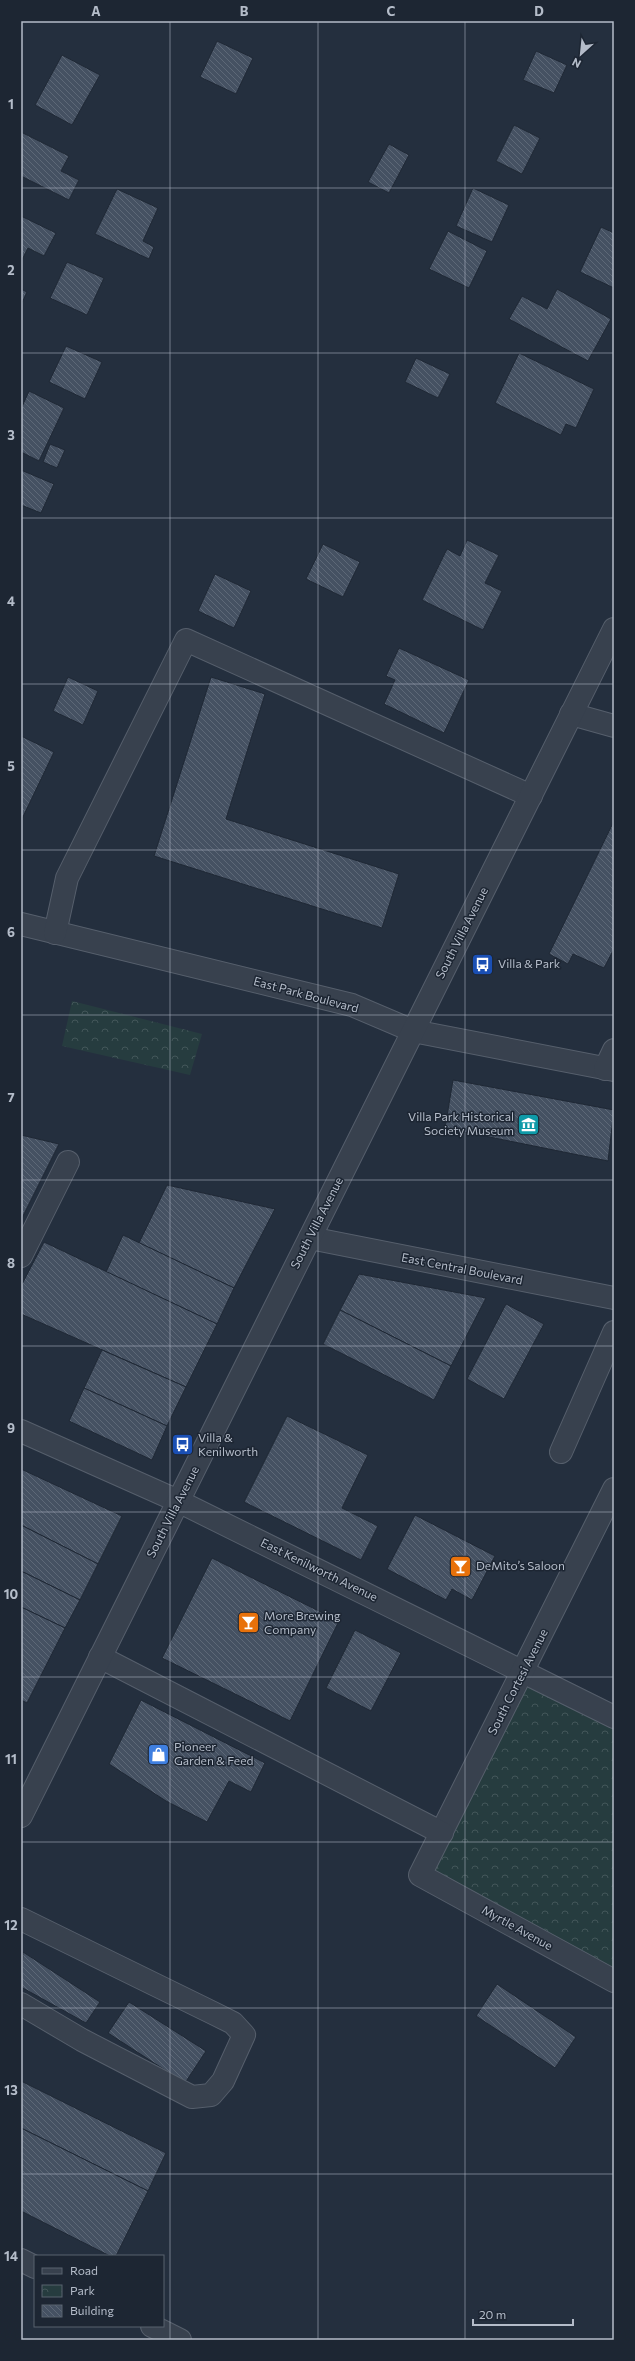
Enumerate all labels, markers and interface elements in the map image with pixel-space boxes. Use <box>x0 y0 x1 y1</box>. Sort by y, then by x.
text: A <box>91 3 101 19</box>
text: B <box>240 3 249 19</box>
text: C <box>387 3 396 19</box>
text: D <box>534 3 544 19</box>
north arrow <box>561 34 601 74</box>
text: N <box>570 56 583 71</box>
text: 1 <box>8 96 14 112</box>
text: 2 <box>7 262 15 278</box>
text: 3 <box>7 427 15 443</box>
text: 4 <box>7 593 15 609</box>
text: 5 <box>7 758 15 774</box>
street label: South Villa Avenue <box>432 884 490 981</box>
text: 6 <box>7 924 15 940</box>
bus stop icon: Villa & Park <box>470 951 496 977</box>
place label: Villa & Park <box>498 956 561 970</box>
street label: East Park Boulevard <box>252 973 360 1015</box>
text: 7 <box>7 1089 15 1105</box>
place label: Villa Park Historical Society Museum <box>408 1109 514 1137</box>
museum icon: Villa Park Historical Society Museum <box>516 1111 542 1137</box>
street label: South Villa Avenue <box>287 1174 345 1271</box>
street label: East Central Boulevard <box>400 1249 524 1287</box>
text: 8 <box>7 1255 15 1271</box>
text: 9 <box>7 1420 15 1436</box>
place label: Villa & Kenilworth <box>198 1430 258 1458</box>
bus stop icon: Villa & Kenilworth <box>169 1432 195 1458</box>
street label: South Villa Avenue <box>143 1463 201 1560</box>
street label: East Kenilworth Avenue <box>259 1535 380 1604</box>
bar icon: DeMito’s Saloon <box>447 1553 473 1579</box>
place label: DeMito’s Saloon <box>476 1558 565 1572</box>
text: 10 <box>4 1586 19 1602</box>
place label: More Brewing Company <box>264 1608 341 1636</box>
bar icon: More Brewing Company <box>236 1610 262 1636</box>
street label: South Cortesi Avenue <box>484 1626 550 1737</box>
place label: Pioneer Garden & Feed <box>174 1739 253 1767</box>
shop icon: Pioneer Garden & Feed <box>146 1741 172 1767</box>
text: 11 <box>5 1751 17 1767</box>
street label: Myrtle Avenue <box>480 1902 555 1952</box>
text: 12 <box>4 1917 18 1933</box>
text: 13 <box>4 2082 18 2098</box>
text: 14 <box>4 2248 18 2264</box>
legend <box>34 2255 164 2327</box>
text: Road <box>70 2263 98 2277</box>
text: Park <box>70 2283 96 2297</box>
scale bar <box>473 2301 573 2327</box>
text: Building <box>70 2303 114 2317</box>
text: 20 m <box>479 2307 506 2321</box>

